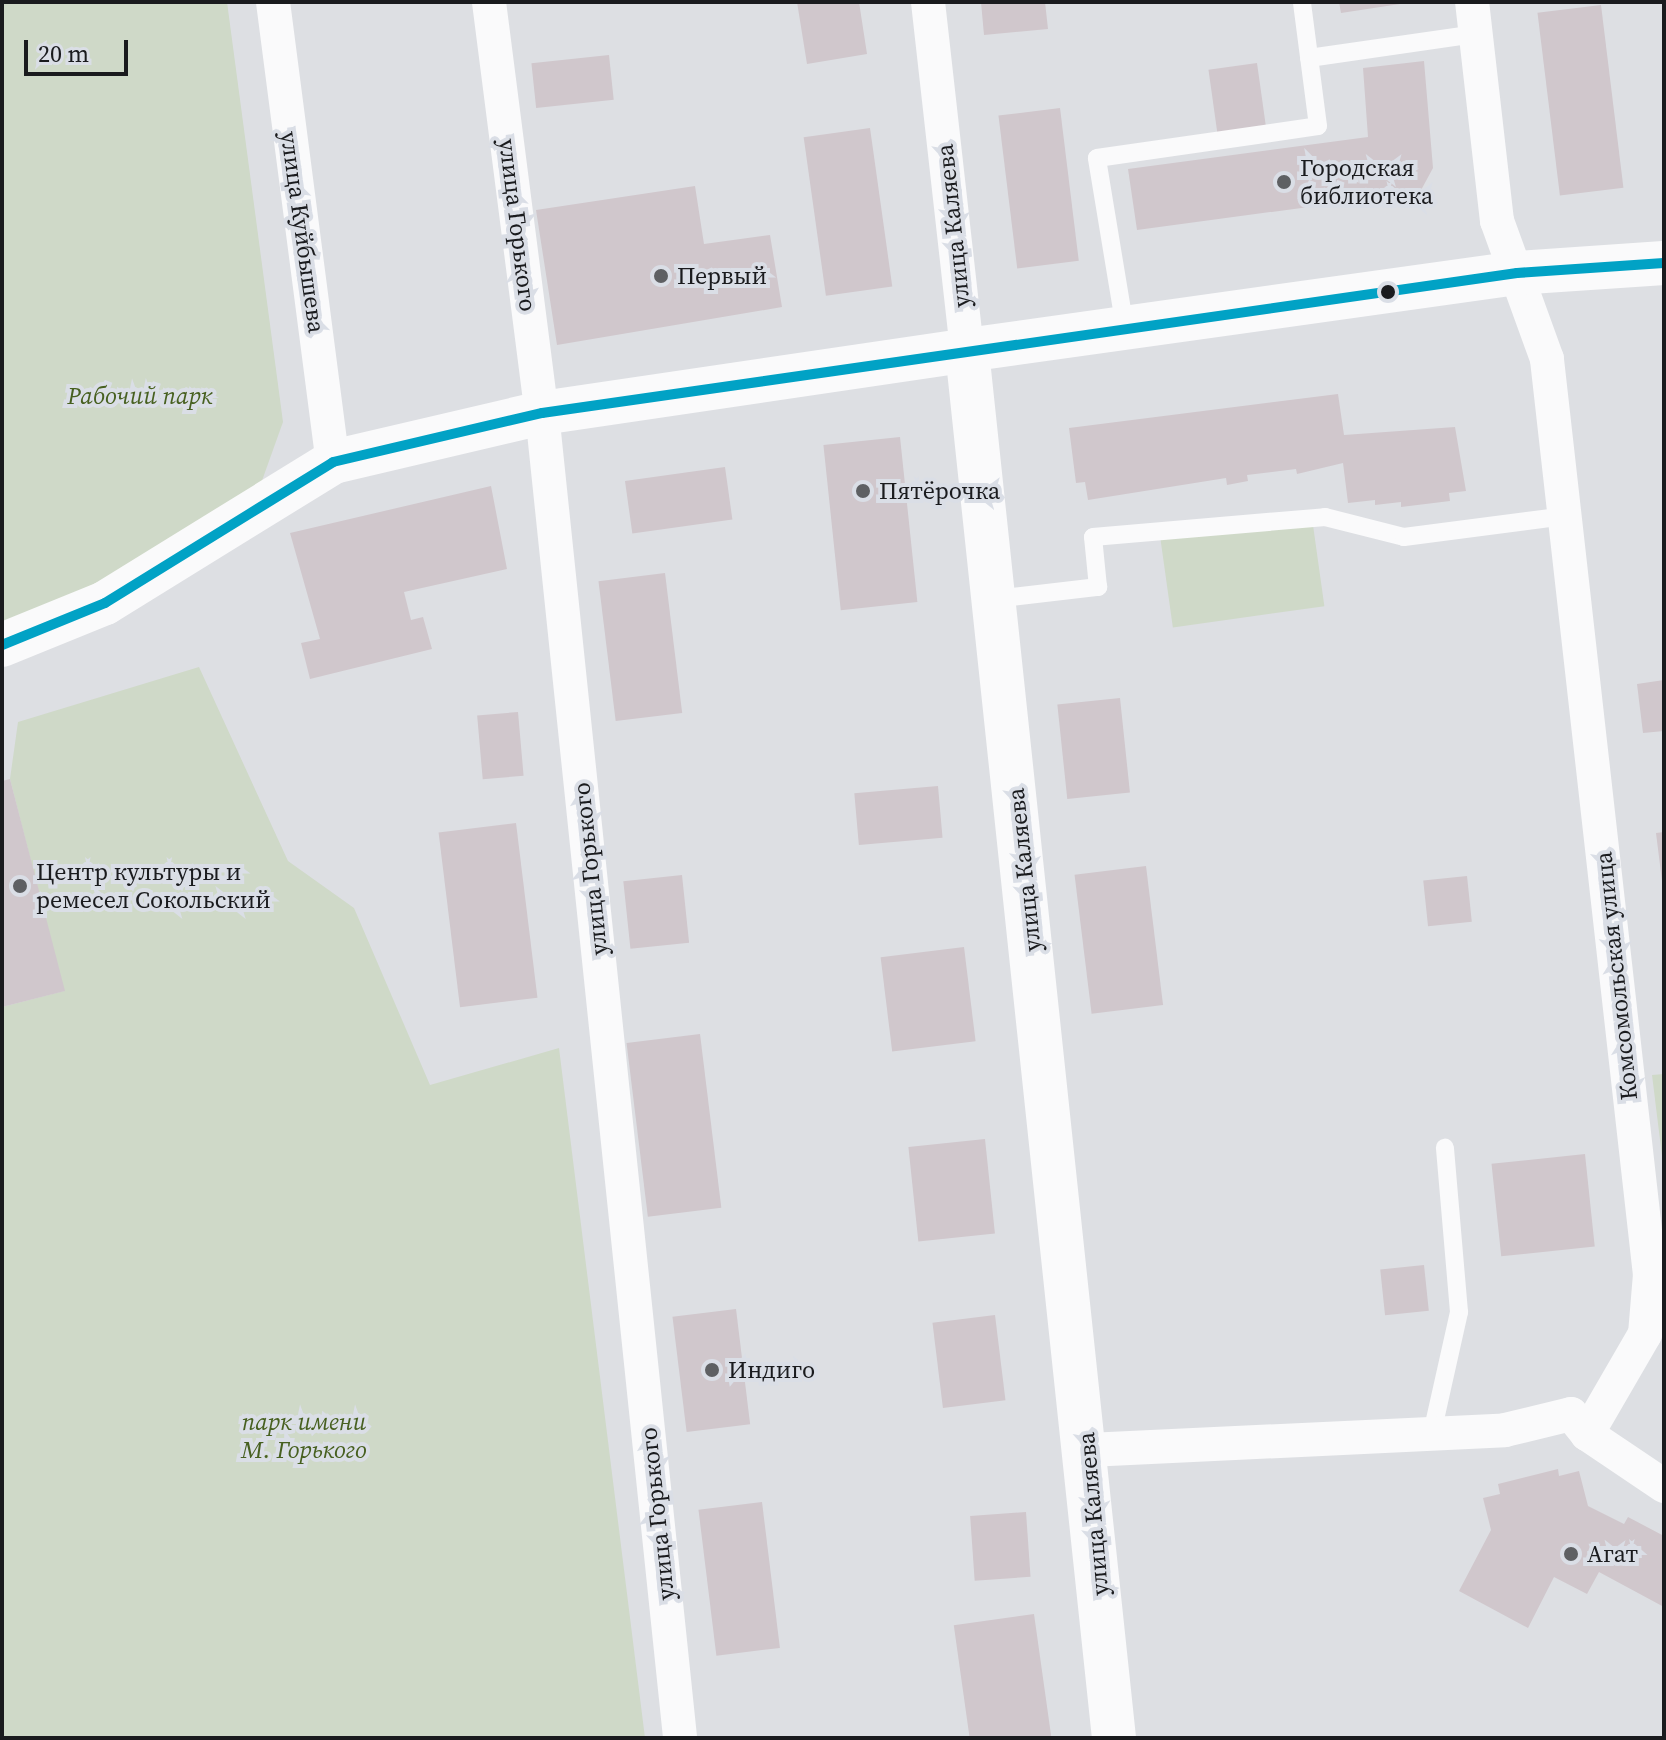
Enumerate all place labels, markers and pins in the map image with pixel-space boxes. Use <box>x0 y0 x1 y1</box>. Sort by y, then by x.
place label: Городская библиотека <box>1300 154 1433 210</box>
marker: Городская библиотека <box>1275 173 1293 191</box>
place label: Первый <box>677 262 767 290</box>
marker: Первый <box>652 267 670 285</box>
unlabelled marker <box>1380 284 1396 300</box>
place label: Пятёрочка <box>879 477 1000 505</box>
marker: Пятёрочка <box>854 482 872 500</box>
place label: Центр культуры и ремесел Сокольский <box>36 858 271 914</box>
marker: Центр культуры и ремесел Сокольский <box>11 877 29 895</box>
place label: Индиго <box>728 1356 815 1384</box>
marker: Индиго <box>703 1361 721 1379</box>
place label: Агат <box>1587 1540 1638 1568</box>
marker: Агат <box>1562 1545 1580 1563</box>

